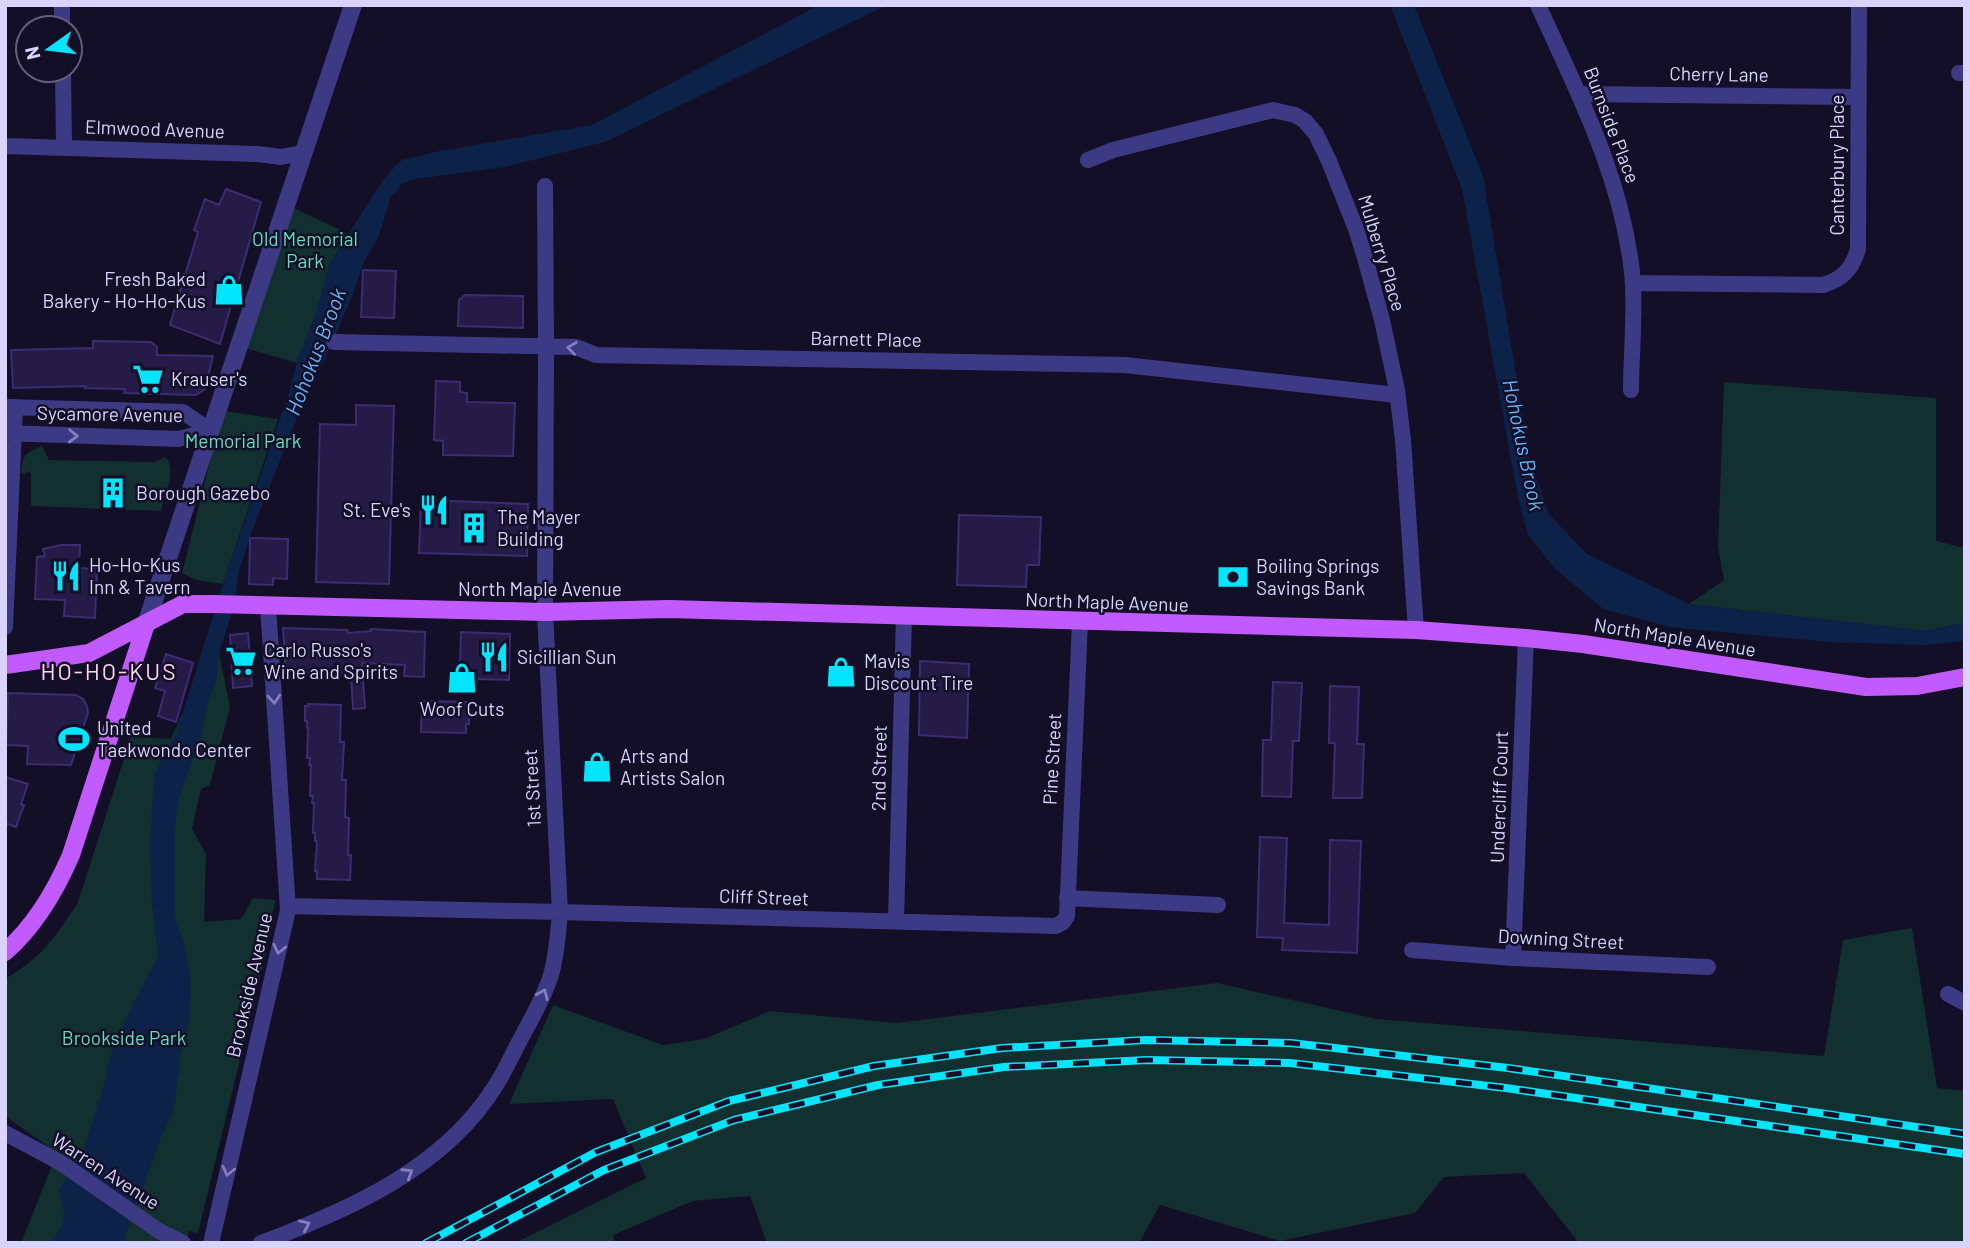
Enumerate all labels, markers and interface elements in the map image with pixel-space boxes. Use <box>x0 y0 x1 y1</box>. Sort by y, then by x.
north arrow <box>14 14 84 84</box>
text: N <box>19 44 45 62</box>
street label: Cherry Lane <box>1669 61 1769 86</box>
street label: Burnside Place <box>1580 63 1645 186</box>
street label: Canterbury Place <box>1825 95 1848 235</box>
street label: Elmwood Avenue <box>85 115 225 142</box>
street label: Mulberry Place <box>1354 192 1411 314</box>
park label: Old Memorial Park <box>252 227 358 272</box>
place label: Fresh Baked Bakery - Ho-Ho-Kus <box>42 267 206 312</box>
shop icon: Fresh Baked Bakery - Ho-Ho-Kus <box>212 273 246 307</box>
water label: Hohokus Brook <box>279 284 351 418</box>
street label: Barnett Place <box>810 326 922 351</box>
one-way arrow <box>566 341 578 356</box>
supermarket icon: Krauser's <box>131 362 165 396</box>
place label: Krauser's <box>171 367 247 390</box>
water label: Hohokus Brook <box>1498 377 1551 514</box>
street label: Sycamore Avenue <box>37 401 183 426</box>
one-way arrow <box>68 428 79 443</box>
park label: Memorial Park <box>185 429 301 452</box>
building icon: Borough Gazebo <box>96 476 130 510</box>
place label: Borough Gazebo <box>136 481 270 504</box>
restaurant icon: St. Eve's <box>417 493 451 527</box>
place label: St. Eve's <box>343 498 411 521</box>
place label: The Mayer Building <box>497 505 581 550</box>
building icon: The Mayer Building <box>457 511 491 545</box>
place label: Ho-Ho-Kus Inn & Tavern <box>89 553 191 598</box>
place label: Boiling Springs Savings Bank <box>1256 554 1379 599</box>
restaurant icon: Ho-Ho-Kus Inn & Tavern <box>49 559 83 593</box>
bank icon: Boiling Springs Savings Bank <box>1216 560 1250 594</box>
street label: North Maple Avenue <box>458 577 622 600</box>
street label: North Maple Avenue <box>1025 587 1189 616</box>
street label: North Maple Avenue <box>1592 612 1758 661</box>
place label: Carlo Russo's Wine and Spirits <box>264 638 398 683</box>
restaurant icon: Sicillian Sun <box>477 640 511 674</box>
supermarket icon: Carlo Russo's Wine and Spirits <box>224 644 258 678</box>
place label: Sicillian Sun <box>517 645 617 668</box>
place label: Mavis Discount Tire <box>864 649 973 694</box>
shop icon: Mavis Discount Tire <box>824 655 858 689</box>
district label: HO-HO-KUS <box>40 657 178 685</box>
shop icon: Woof Cuts <box>445 661 479 695</box>
one-way arrow <box>266 693 281 704</box>
place label: Woof Cuts <box>420 697 504 720</box>
street label: Pine Street <box>1038 712 1065 806</box>
place label: United Taekwondo Center <box>97 716 251 761</box>
sports icon: United Taekwondo Center <box>57 722 91 756</box>
street label: 2nd Street <box>866 725 891 811</box>
street label: Undercliff Court <box>1485 730 1512 864</box>
place label: Arts and Artists Salon <box>620 744 725 789</box>
street label: 1st Street <box>518 748 545 828</box>
shop icon: Arts and Artists Salon <box>580 750 614 784</box>
street label: Cliff Street <box>719 883 809 910</box>
street label: Brookside Avenue <box>221 910 276 1059</box>
street label: Downing Street <box>1497 924 1625 953</box>
one-way arrow <box>273 943 287 955</box>
one-way arrow <box>535 988 549 1001</box>
park label: Brookside Park <box>62 1026 186 1049</box>
street label: Warren Avenue <box>48 1127 164 1214</box>
one-way arrow <box>222 1165 236 1177</box>
one-way arrow <box>401 1168 414 1181</box>
one-way arrow <box>298 1219 311 1233</box>

